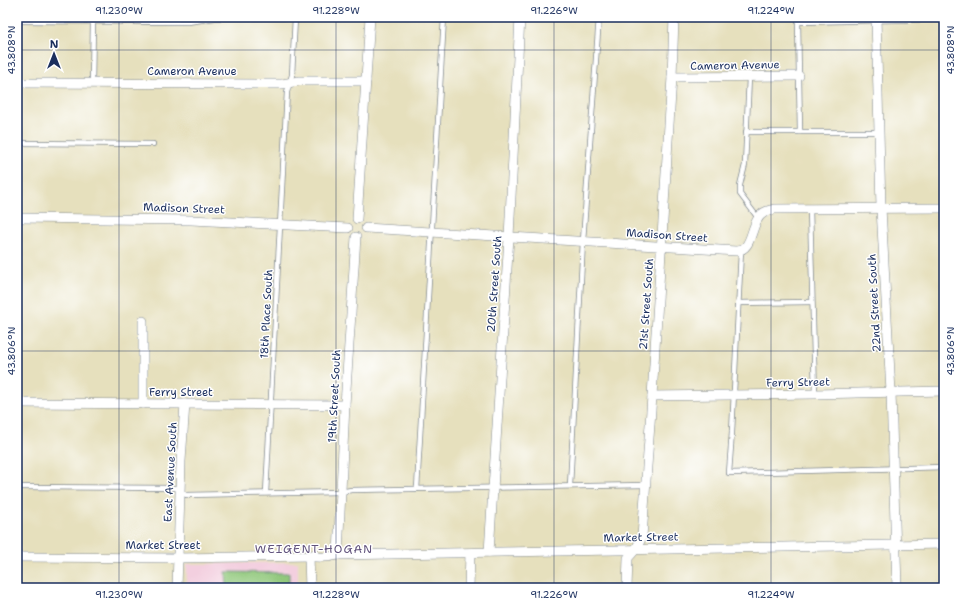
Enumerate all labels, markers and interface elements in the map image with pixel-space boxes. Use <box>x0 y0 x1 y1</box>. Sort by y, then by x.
text: 91.230°W <box>95 4 143 17</box>
text: 91.228°W <box>312 4 360 17</box>
text: 91.226°W <box>530 4 578 17</box>
text: 91.224°W <box>747 4 795 17</box>
text: 43.808°N <box>5 26 18 74</box>
text: 43.808°N <box>944 26 957 74</box>
north arrow <box>34 34 74 74</box>
text: N <box>50 37 59 52</box>
street label: Cameron Avenue <box>690 57 780 74</box>
street label: Cameron Avenue <box>147 64 237 79</box>
street label: Madison Street <box>143 200 225 217</box>
street label: Madison Street <box>626 225 708 246</box>
street label: 20th Street South <box>484 235 505 333</box>
street label: 22nd Street South <box>864 253 885 353</box>
street label: 21st Street South <box>636 258 657 350</box>
street label: 18th Place South <box>257 269 276 359</box>
text: 43.806°N <box>5 327 18 375</box>
text: 43.806°N <box>944 327 957 375</box>
street label: 19th Street South <box>325 349 344 443</box>
street label: Ferry Street <box>766 374 830 391</box>
street label: Ferry Street <box>149 385 213 400</box>
street label: East Avenue South <box>160 421 181 522</box>
street label: Market Street <box>603 529 679 546</box>
street label: Market Street <box>126 538 201 553</box>
district label: WEIGENT-HOGAN <box>255 541 373 557</box>
text: 91.230°W <box>95 588 143 601</box>
text: 91.228°W <box>312 588 360 601</box>
text: 91.226°W <box>530 588 578 601</box>
text: 91.224°W <box>747 588 795 601</box>

